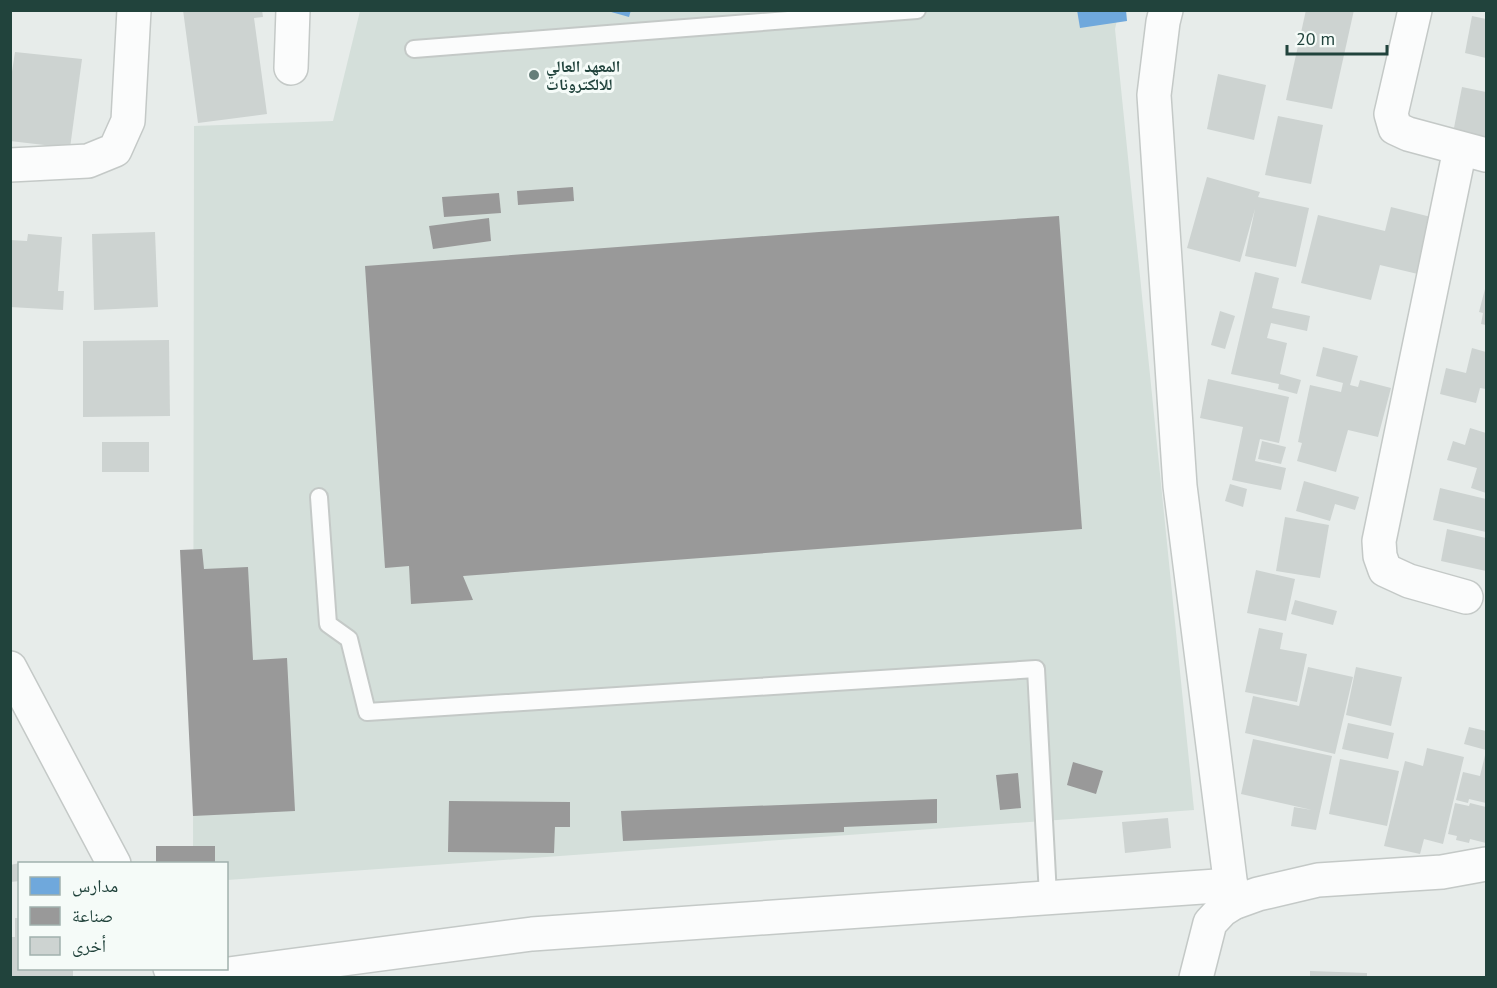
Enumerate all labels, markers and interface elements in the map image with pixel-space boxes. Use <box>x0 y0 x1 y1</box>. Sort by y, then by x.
scale bar <box>1287 18 1388 56</box>
text: 20 m <box>1296 27 1335 50</box>
place label: المعهد العالي للالكترونات <box>546 56 620 94</box>
marker: المعهد العالي للالكترونات <box>527 68 541 82</box>
legend <box>18 862 228 970</box>
text: مدارس <box>72 874 118 897</box>
text: صناعة <box>72 904 113 927</box>
text: أخرى <box>72 934 106 957</box>

